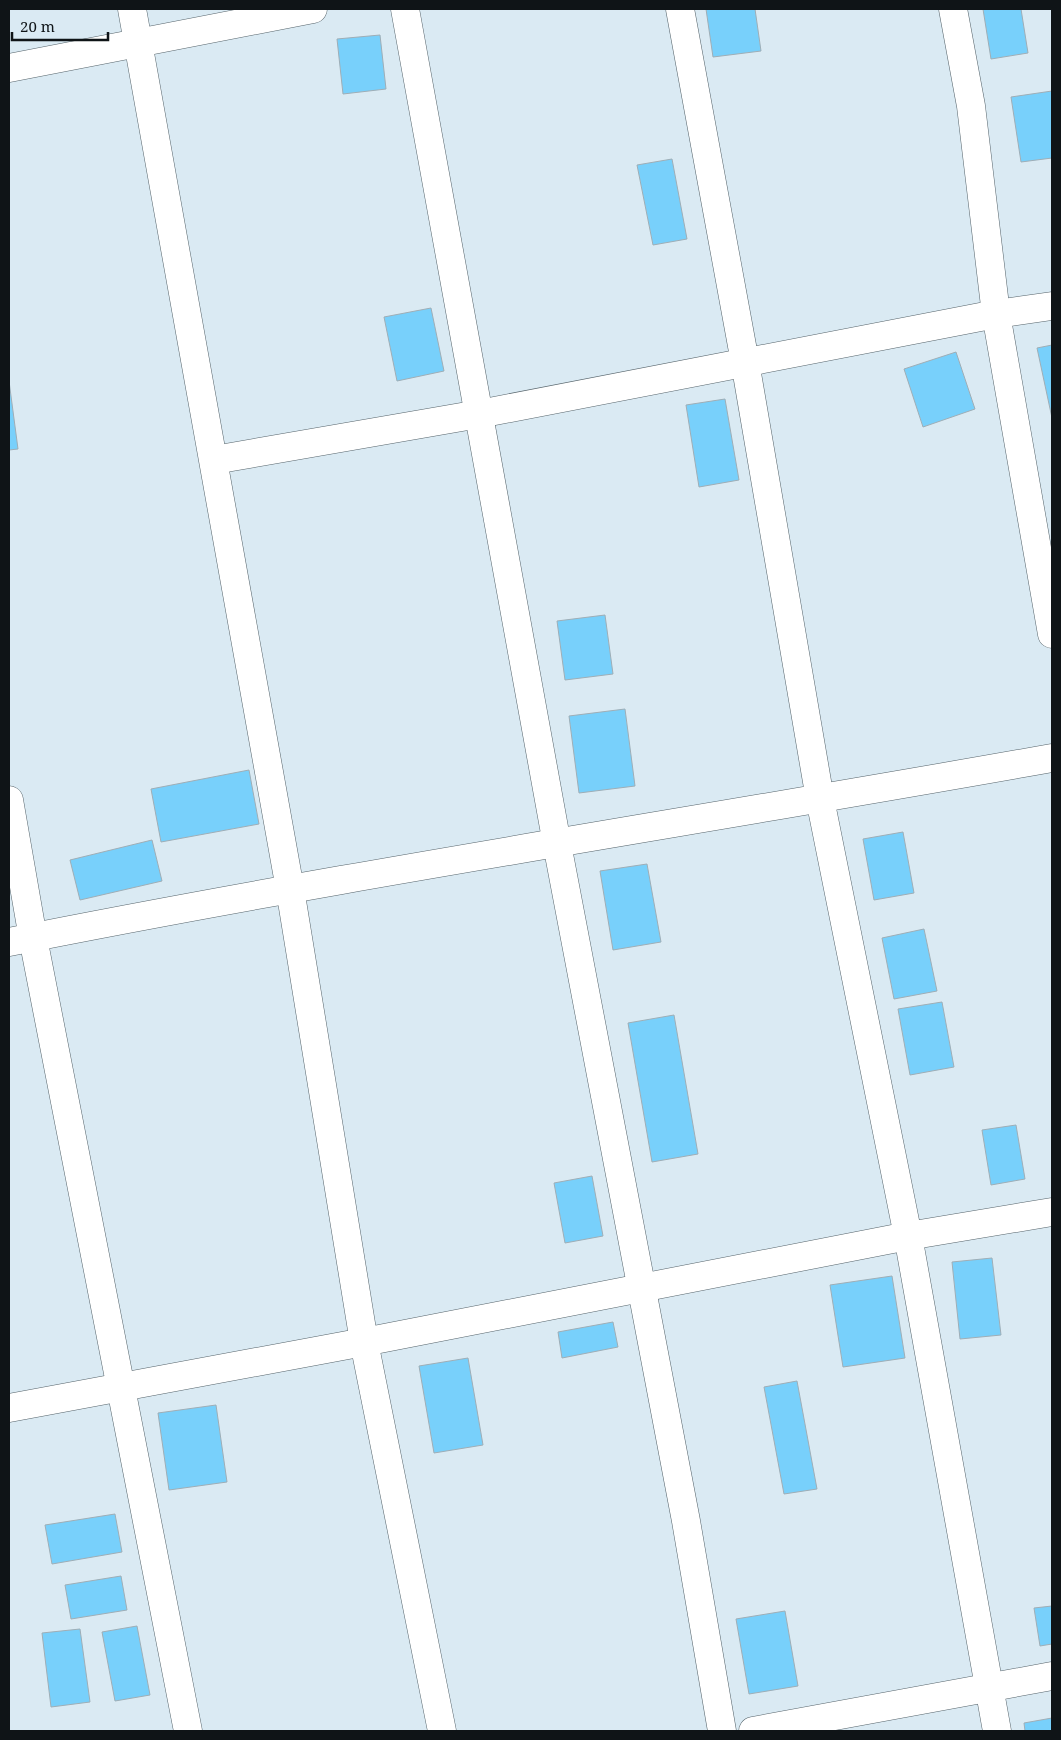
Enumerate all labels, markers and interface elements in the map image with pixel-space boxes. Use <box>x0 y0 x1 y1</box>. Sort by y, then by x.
scale bar <box>12 10 109 42</box>
text: 20 m <box>20 16 55 36</box>

